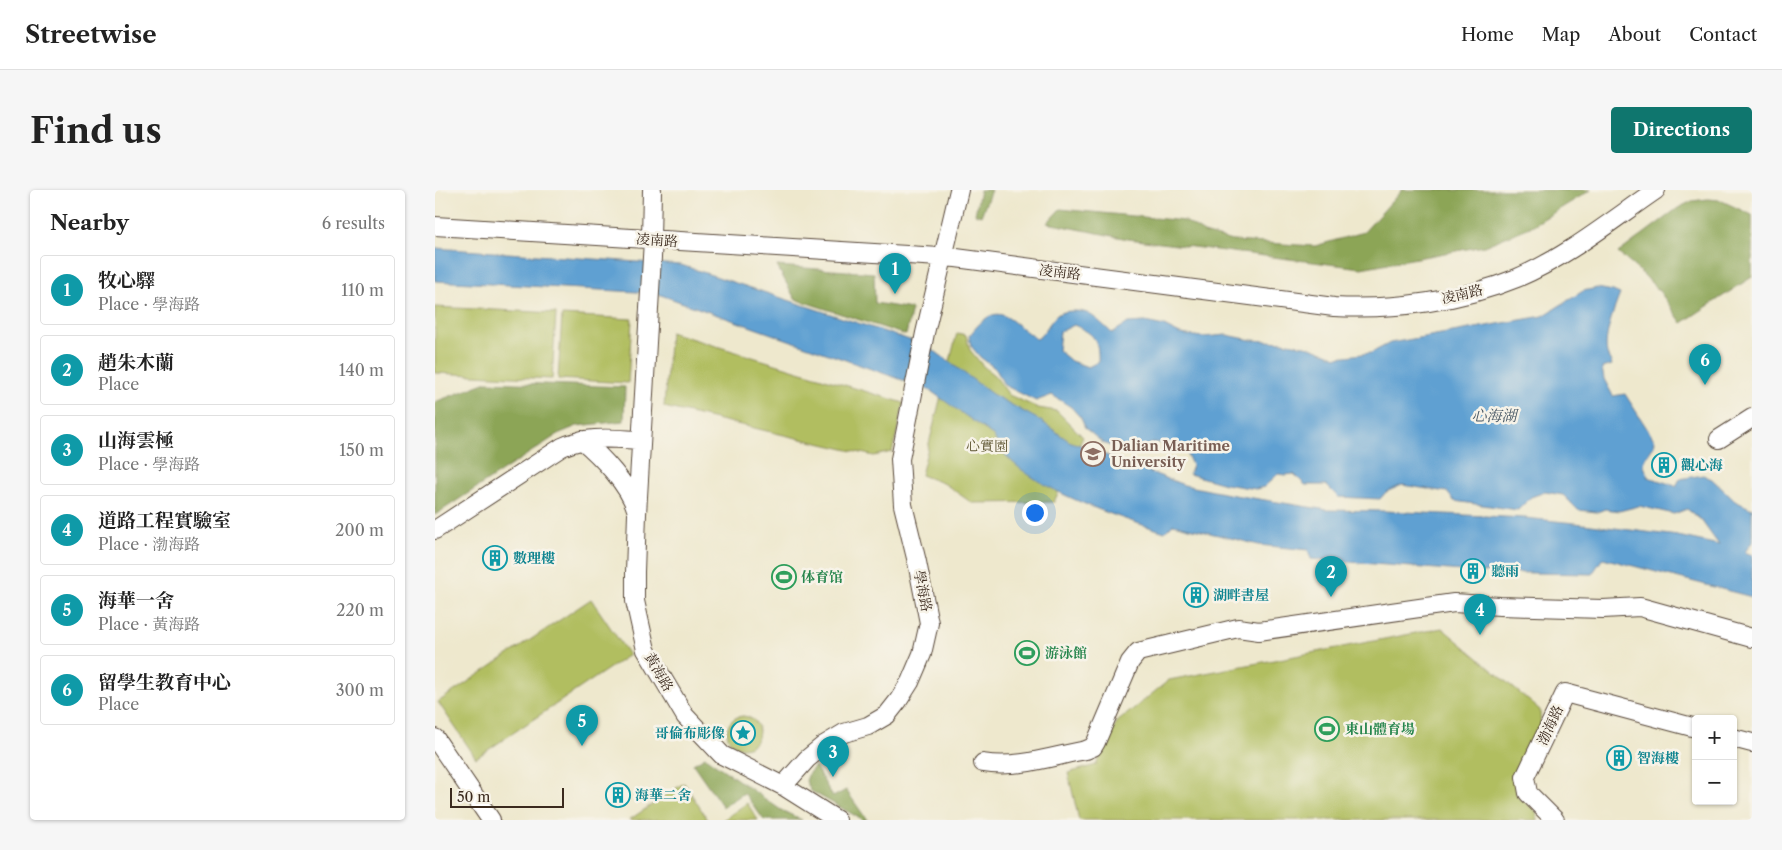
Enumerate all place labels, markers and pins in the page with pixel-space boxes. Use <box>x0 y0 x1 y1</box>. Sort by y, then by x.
pin: 1 <box>879 253 911 294</box>
pin: 6 <box>1689 344 1721 385</box>
place label: Dalian Maritime University <box>1111 437 1230 471</box>
school or university icon: Dalian Maritime University <box>1080 441 1106 467</box>
building icon: 觀心海 <box>1651 452 1677 478</box>
place label: 觀心海 <box>1681 456 1723 474</box>
building icon: 數理樓 <box>482 545 508 571</box>
place label: 數理樓 <box>513 549 555 567</box>
pin: 2 <box>1315 556 1347 597</box>
building icon: 聽雨 <box>1460 558 1486 584</box>
place label: 聽雨 <box>1491 562 1519 580</box>
sports icon: 体育馆 <box>771 564 797 590</box>
place label: 体育馆 <box>801 568 843 586</box>
building icon: 湖畔書屋 <box>1183 582 1209 608</box>
place label: 湖畔書屋 <box>1213 586 1269 604</box>
pin: 4 <box>1464 594 1496 635</box>
sports icon: 游泳館 <box>1014 640 1040 666</box>
place label: 游泳館 <box>1045 644 1087 662</box>
pin: 5 <box>566 705 598 746</box>
sports icon: 東山體育場 <box>1314 716 1340 742</box>
place icon: 哥倫布彫像 <box>730 720 756 746</box>
place label: 東山體育場 <box>1345 720 1415 738</box>
place label: 哥倫布彫像 <box>655 724 725 742</box>
pin: 3 <box>817 736 849 777</box>
building icon: 智海樓 <box>1606 745 1632 771</box>
place label: 智海樓 <box>1637 749 1679 767</box>
building icon: 海華二舍 <box>605 782 631 808</box>
place label: 海華二舍 <box>635 786 692 804</box>

